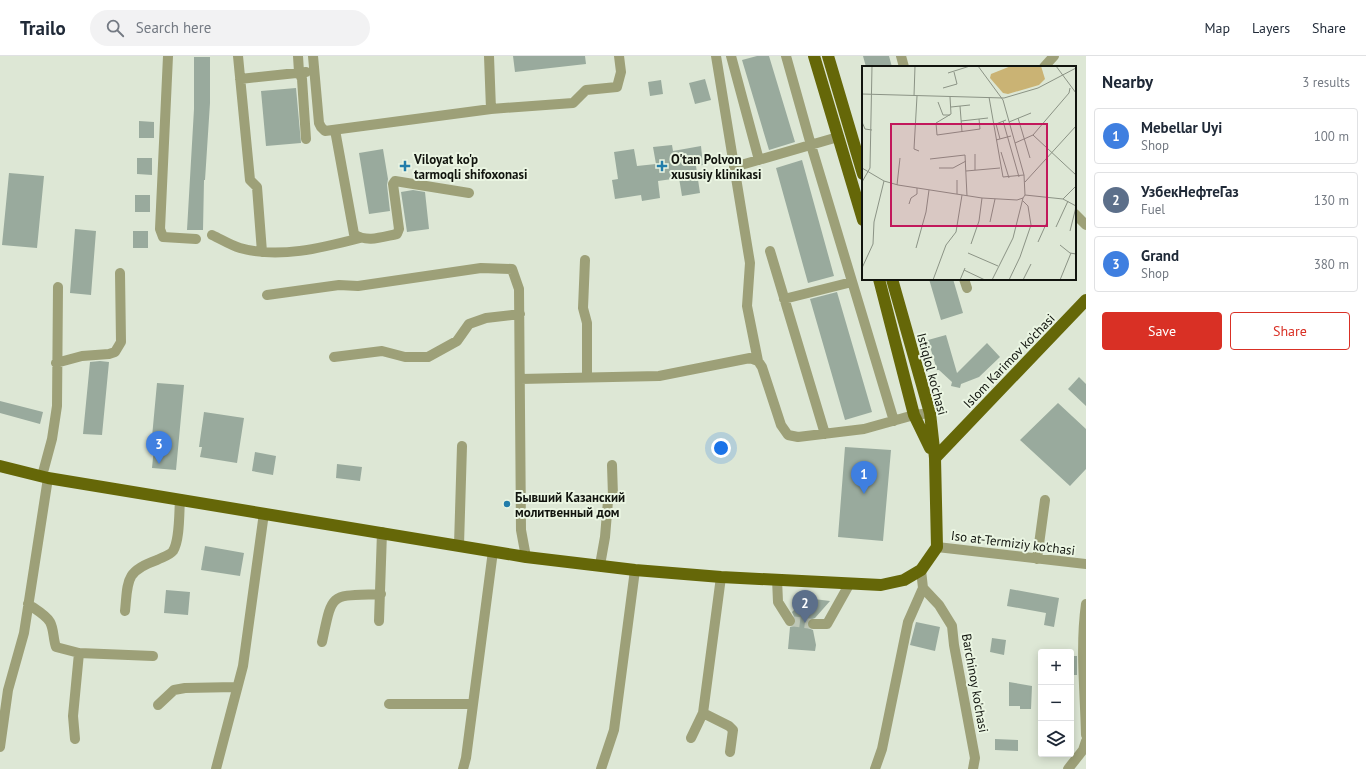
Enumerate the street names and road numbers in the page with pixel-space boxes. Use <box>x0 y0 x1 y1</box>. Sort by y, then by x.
street label: Islom Karimov ko'chasi <box>960 310 1058 412</box>
street label: Istiqlol ko'chasi <box>913 331 951 417</box>
street label: Iso at-Termiziy ko'chasi <box>950 527 1076 559</box>
street label: Barchinoy ko'chasi <box>958 632 992 734</box>

